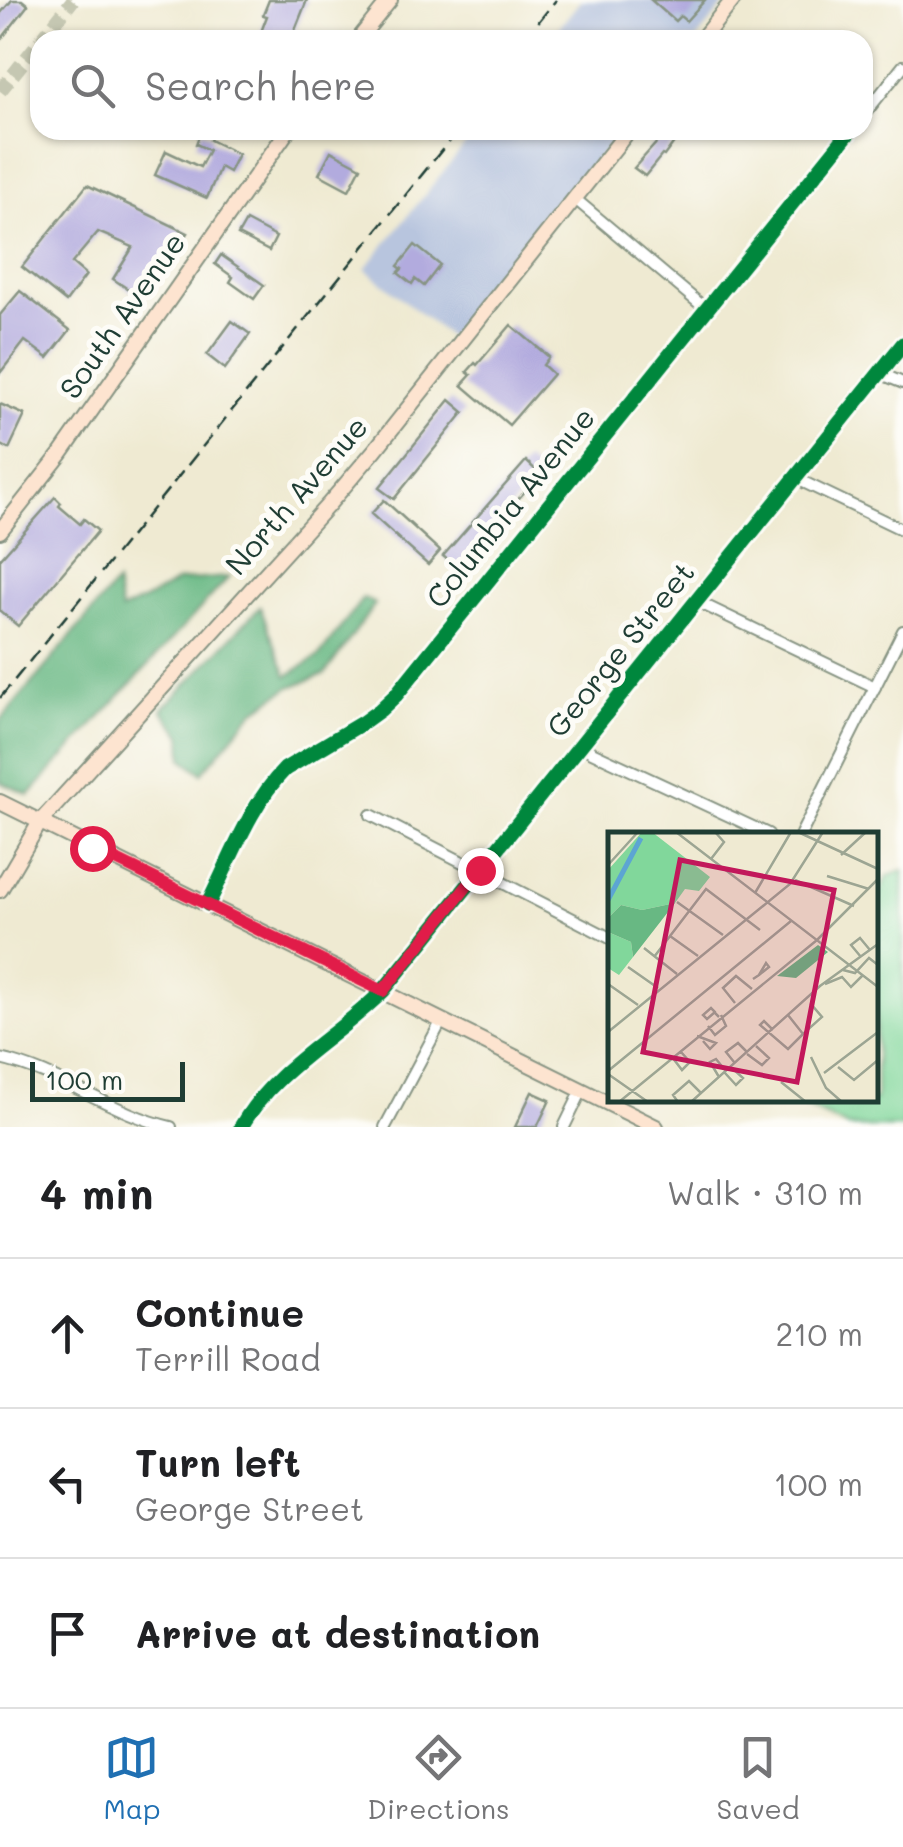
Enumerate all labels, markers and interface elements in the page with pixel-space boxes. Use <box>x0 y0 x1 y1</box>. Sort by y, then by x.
search box <box>30 30 873 140</box>
icon: search <box>65 58 120 113</box>
text: Search here <box>145 60 376 110</box>
street label: South Avenue <box>49 224 194 406</box>
street label: Columbia Avenue <box>416 398 603 615</box>
street label: North Avenue <box>215 407 376 583</box>
street label: George Street <box>536 553 703 745</box>
route start <box>70 826 116 872</box>
inset map <box>608 832 878 1102</box>
route end <box>458 848 504 894</box>
scale bar <box>30 1057 185 1102</box>
text: 100 m <box>45 1061 123 1097</box>
text: 4 min <box>40 1165 153 1220</box>
text: Walk · 310 m <box>667 1171 863 1213</box>
text: Continue <box>135 1287 304 1337</box>
icon: ahead <box>40 1306 95 1361</box>
text: 210 m <box>775 1312 863 1354</box>
text: Terrill Road <box>135 1337 321 1379</box>
text: Turn left <box>135 1437 301 1487</box>
icon: left <box>40 1456 95 1511</box>
text: 100 m <box>773 1462 863 1504</box>
text: George Street <box>135 1487 364 1529</box>
icon: arrive <box>40 1606 95 1661</box>
text: Arrive at destination <box>135 1608 540 1658</box>
tab: Map <box>103 1730 160 1826</box>
tab: Directions <box>367 1730 510 1826</box>
tab: Saved <box>716 1730 800 1826</box>

